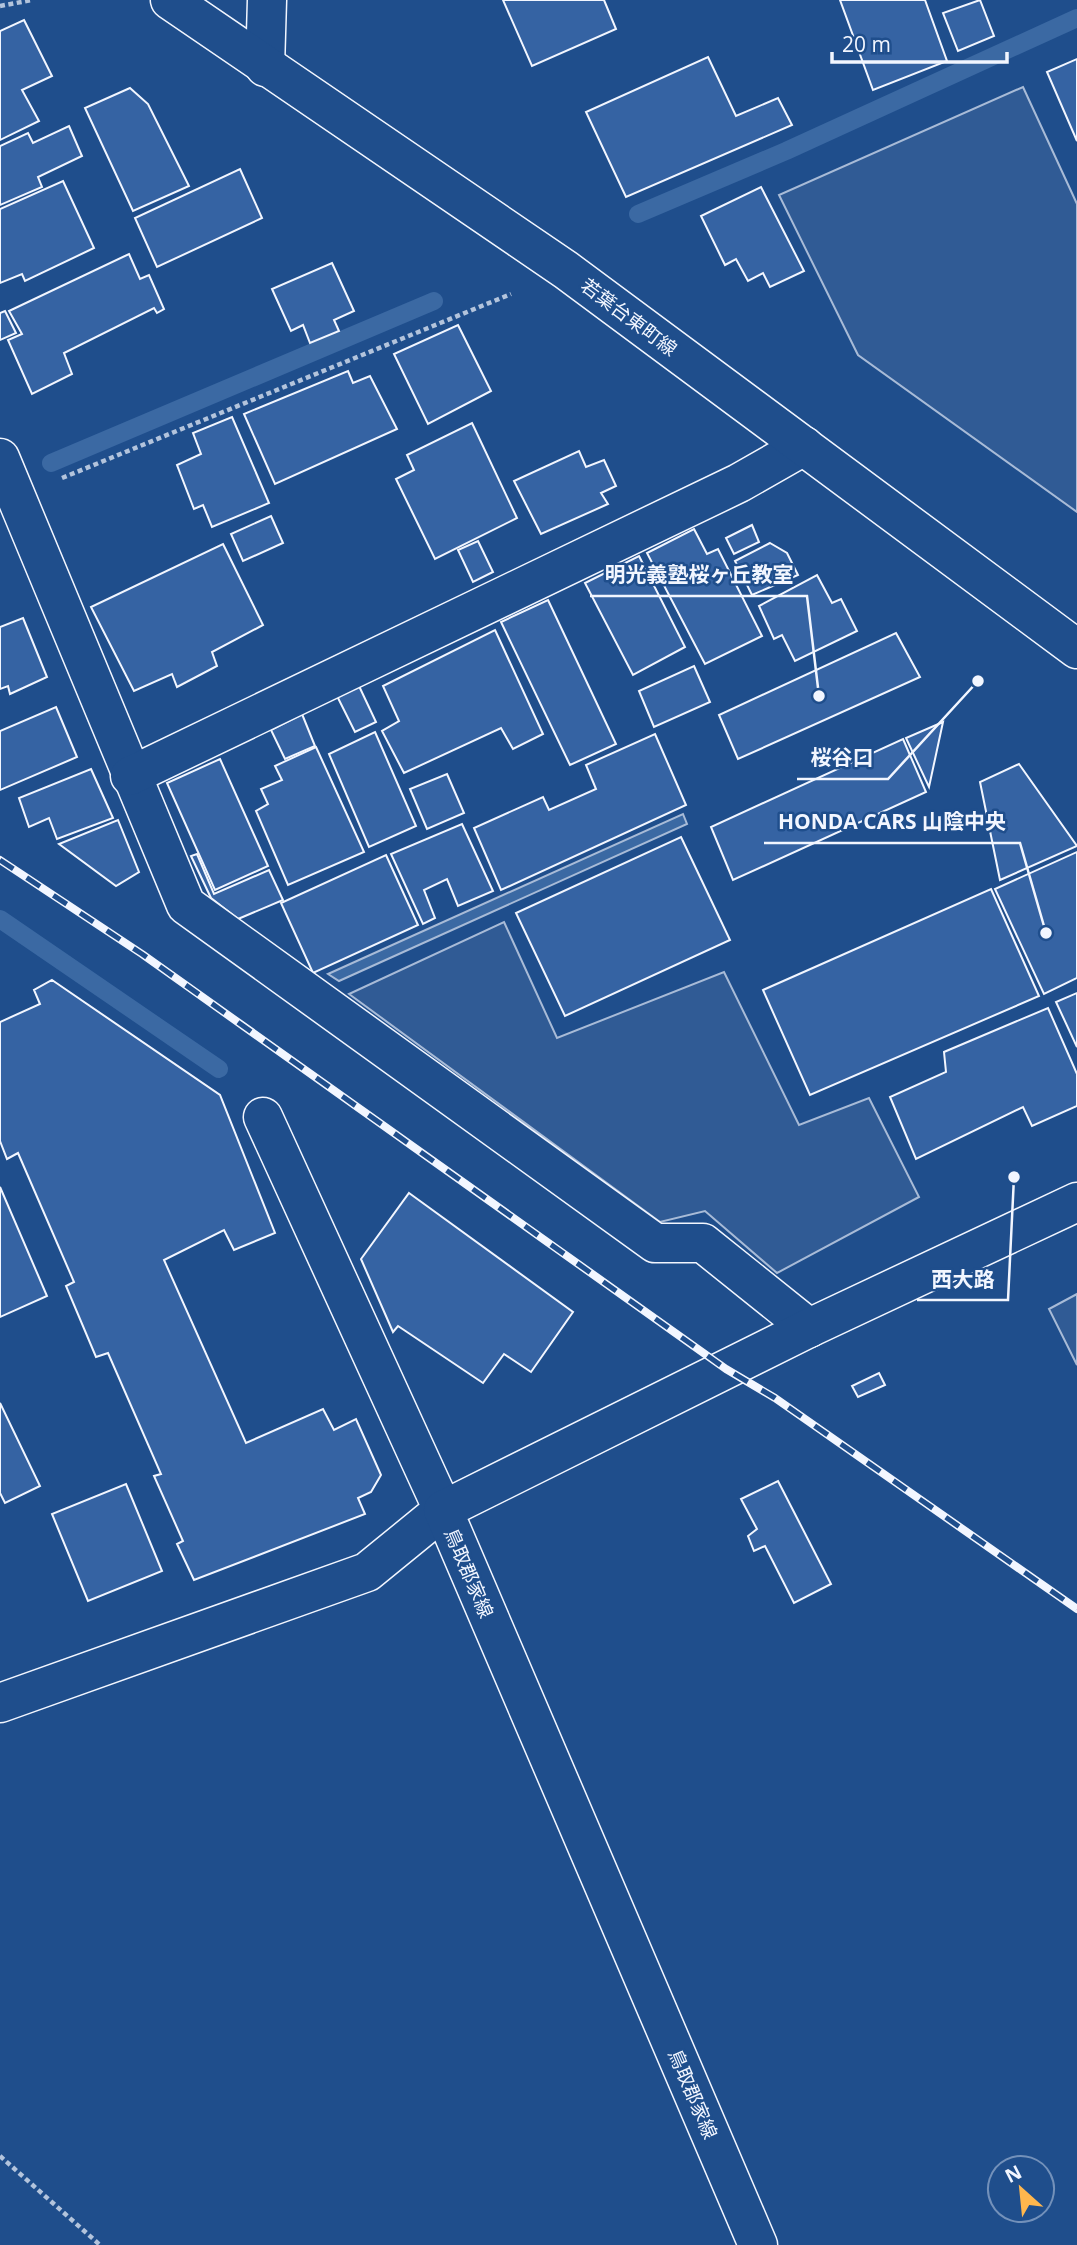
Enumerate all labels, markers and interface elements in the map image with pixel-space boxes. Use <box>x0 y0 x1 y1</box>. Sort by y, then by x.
scale bar <box>832 21 1007 65</box>
text: 20 m <box>842 30 891 58</box>
street label: 若葉台東町線 <box>576 272 682 362</box>
callout: 明光義塾桜ヶ丘教室 <box>590 554 807 596</box>
text: 明光義塾桜ヶ丘教室 <box>605 560 794 588</box>
callout: 桜谷口 <box>797 737 888 779</box>
text: 桜谷口 <box>811 743 874 771</box>
callout: HONDA CARS 山陰中央 <box>764 801 1020 843</box>
text: HONDA CARS 山陰中央 <box>778 807 1006 835</box>
callout: 西大路 <box>917 1258 1008 1300</box>
text: 西大路 <box>932 1265 995 1293</box>
street label: 鳥取郡家線 <box>438 1524 500 1622</box>
street label: 鳥取郡家線 <box>662 2045 724 2143</box>
north arrow <box>986 2154 1056 2224</box>
text: N <box>1000 2159 1026 2189</box>

